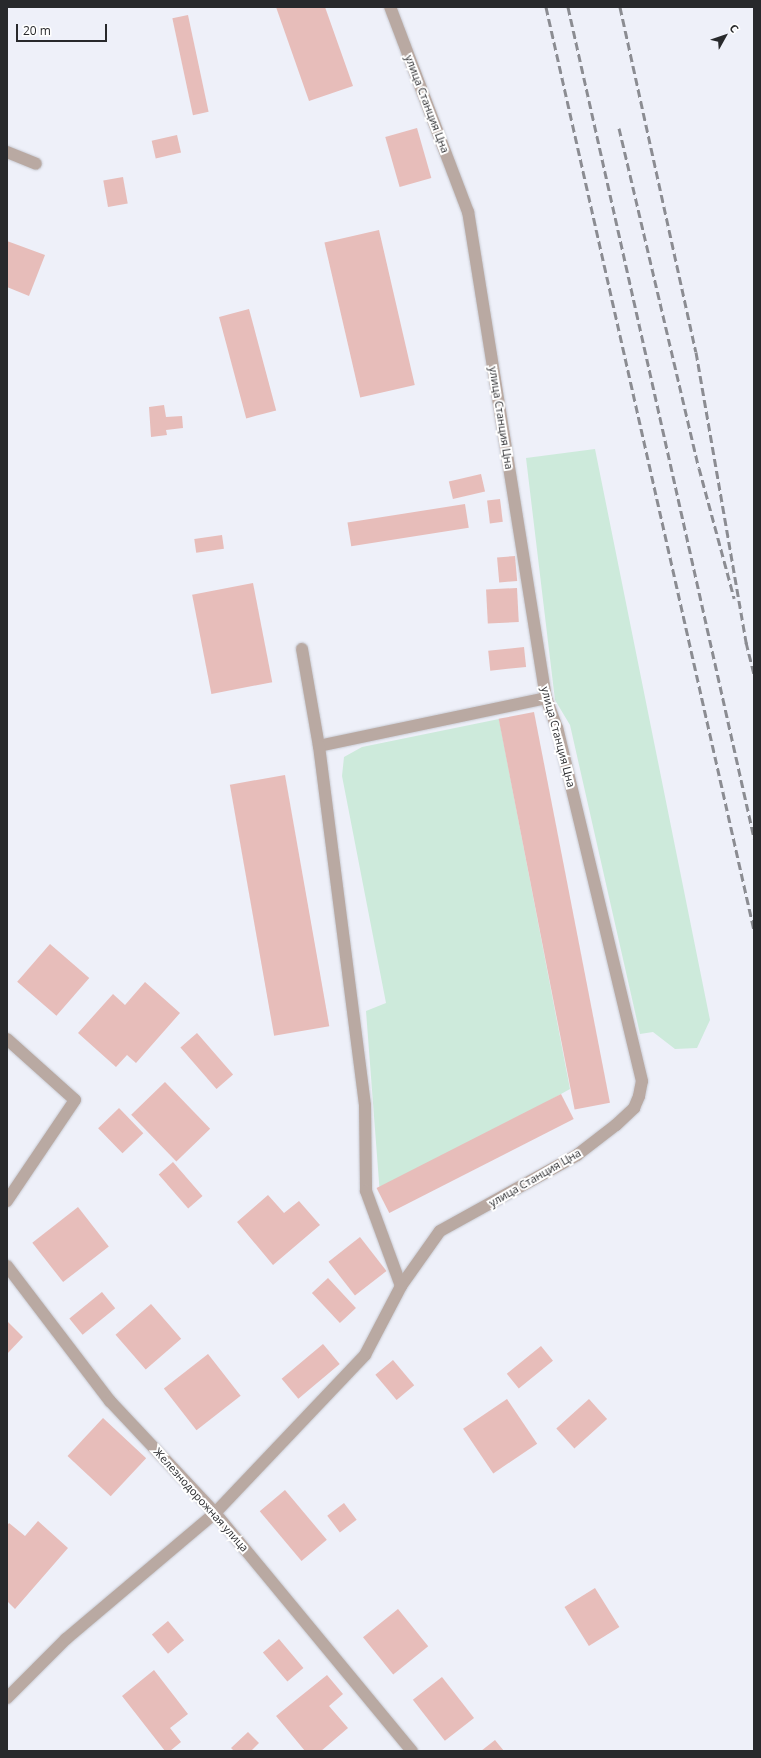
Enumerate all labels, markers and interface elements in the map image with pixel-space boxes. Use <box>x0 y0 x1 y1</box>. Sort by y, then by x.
scale bar <box>18 16 109 42</box>
north arrow <box>705 16 745 56</box>
text: С <box>727 20 743 35</box>
text: 20 m <box>23 22 51 39</box>
street label: улица Станция Цна <box>402 53 452 155</box>
street label: улица Станция Цна <box>486 366 516 470</box>
street label: улица Станция Цна <box>538 685 578 789</box>
street label: улица Станция Цна <box>487 1146 583 1210</box>
street label: Железнодорожная улица <box>151 1445 251 1555</box>

